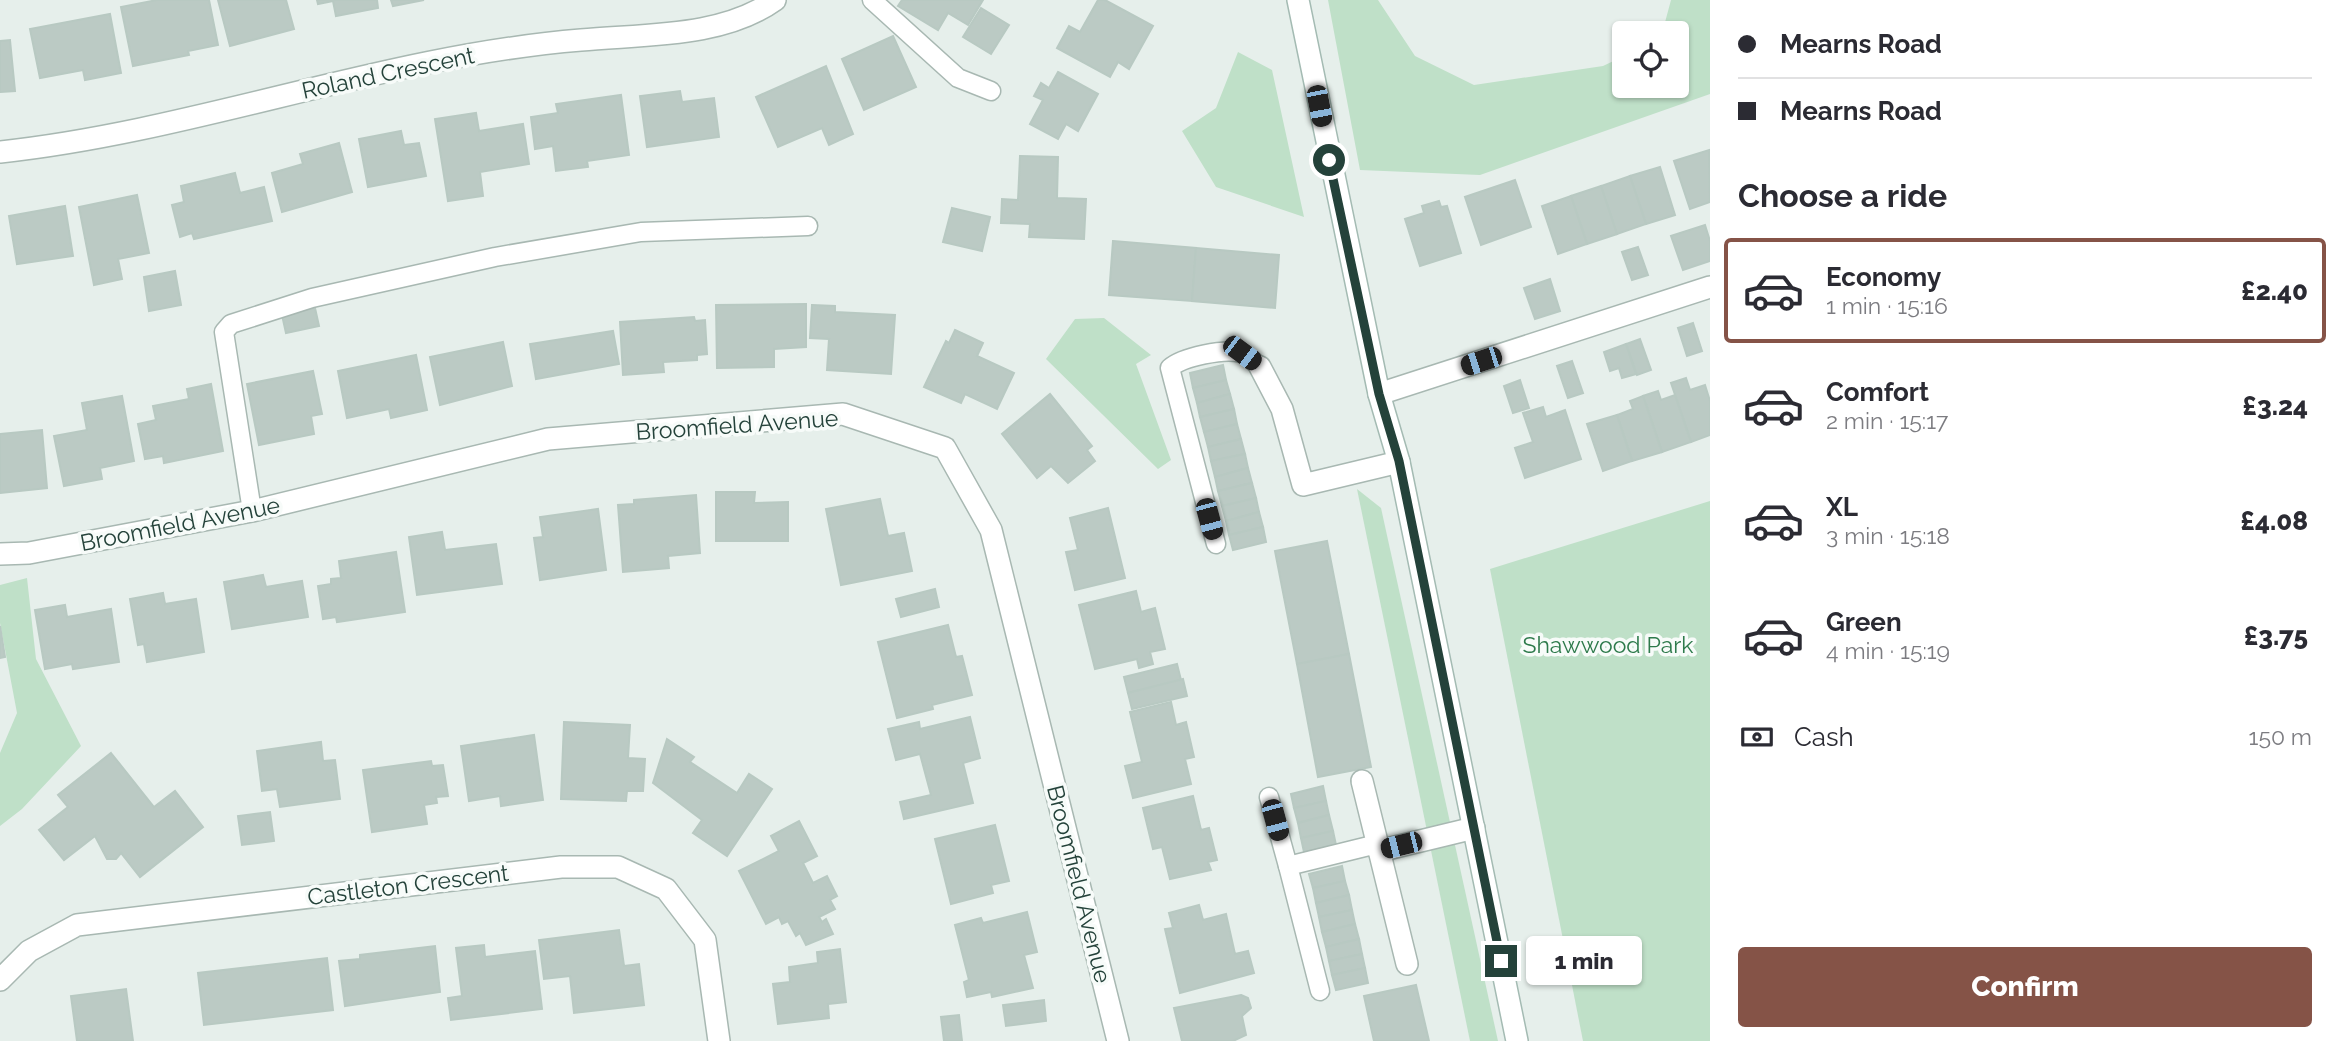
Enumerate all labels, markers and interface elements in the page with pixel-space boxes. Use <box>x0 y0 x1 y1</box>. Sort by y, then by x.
map controls <box>1612 21 1689 98</box>
button: locate <box>1612 21 1689 98</box>
text: Mearns Road <box>1780 29 1942 59</box>
street label: Roland Crescent <box>299 41 477 104</box>
car <box>1305 83 1334 129</box>
text: Mearns Road <box>1780 96 1942 126</box>
route start <box>1313 144 1345 176</box>
text: Choose a ride <box>1738 177 1947 214</box>
icon: car <box>1742 259 1805 322</box>
text: Economy <box>1826 262 1941 292</box>
text: £2.40 <box>2241 276 2308 306</box>
text: 1 min · 15:16 <box>1826 292 1948 319</box>
car <box>1219 332 1266 374</box>
car <box>1458 345 1505 377</box>
icon: car <box>1742 374 1805 437</box>
text: Comfort <box>1826 377 1929 407</box>
text: £3.24 <box>2242 391 2308 421</box>
street label: Broomfield Avenue <box>635 404 839 445</box>
text: 2 min · 15:17 <box>1826 407 1948 434</box>
icon: car <box>1742 489 1805 552</box>
street label: Broomfield Avenue <box>78 491 282 556</box>
text: XL <box>1826 492 1858 522</box>
car <box>1194 496 1225 542</box>
text: £4.08 <box>2240 506 2308 536</box>
text: 3 min · 15:18 <box>1826 522 1950 549</box>
icon: car <box>1742 604 1805 667</box>
text: Green <box>1826 607 1902 637</box>
text: £3.75 <box>2244 621 2308 651</box>
park label: Shawwood Park <box>1522 631 1694 658</box>
text: 4 min · 15:19 <box>1826 637 1950 664</box>
icon: cash <box>1738 718 1776 756</box>
text: Cash <box>1794 722 1854 752</box>
text: 150 m <box>2249 723 2312 750</box>
street label: Broomfield Avenue <box>1042 782 1117 986</box>
car <box>1260 797 1291 843</box>
car <box>1379 830 1424 860</box>
street label: Castleton Crescent <box>306 859 510 910</box>
callout: 1 min <box>1526 936 1641 986</box>
route end <box>1485 945 1517 977</box>
text: 1 min <box>1554 947 1614 974</box>
button: Confirm <box>1738 947 2312 1027</box>

